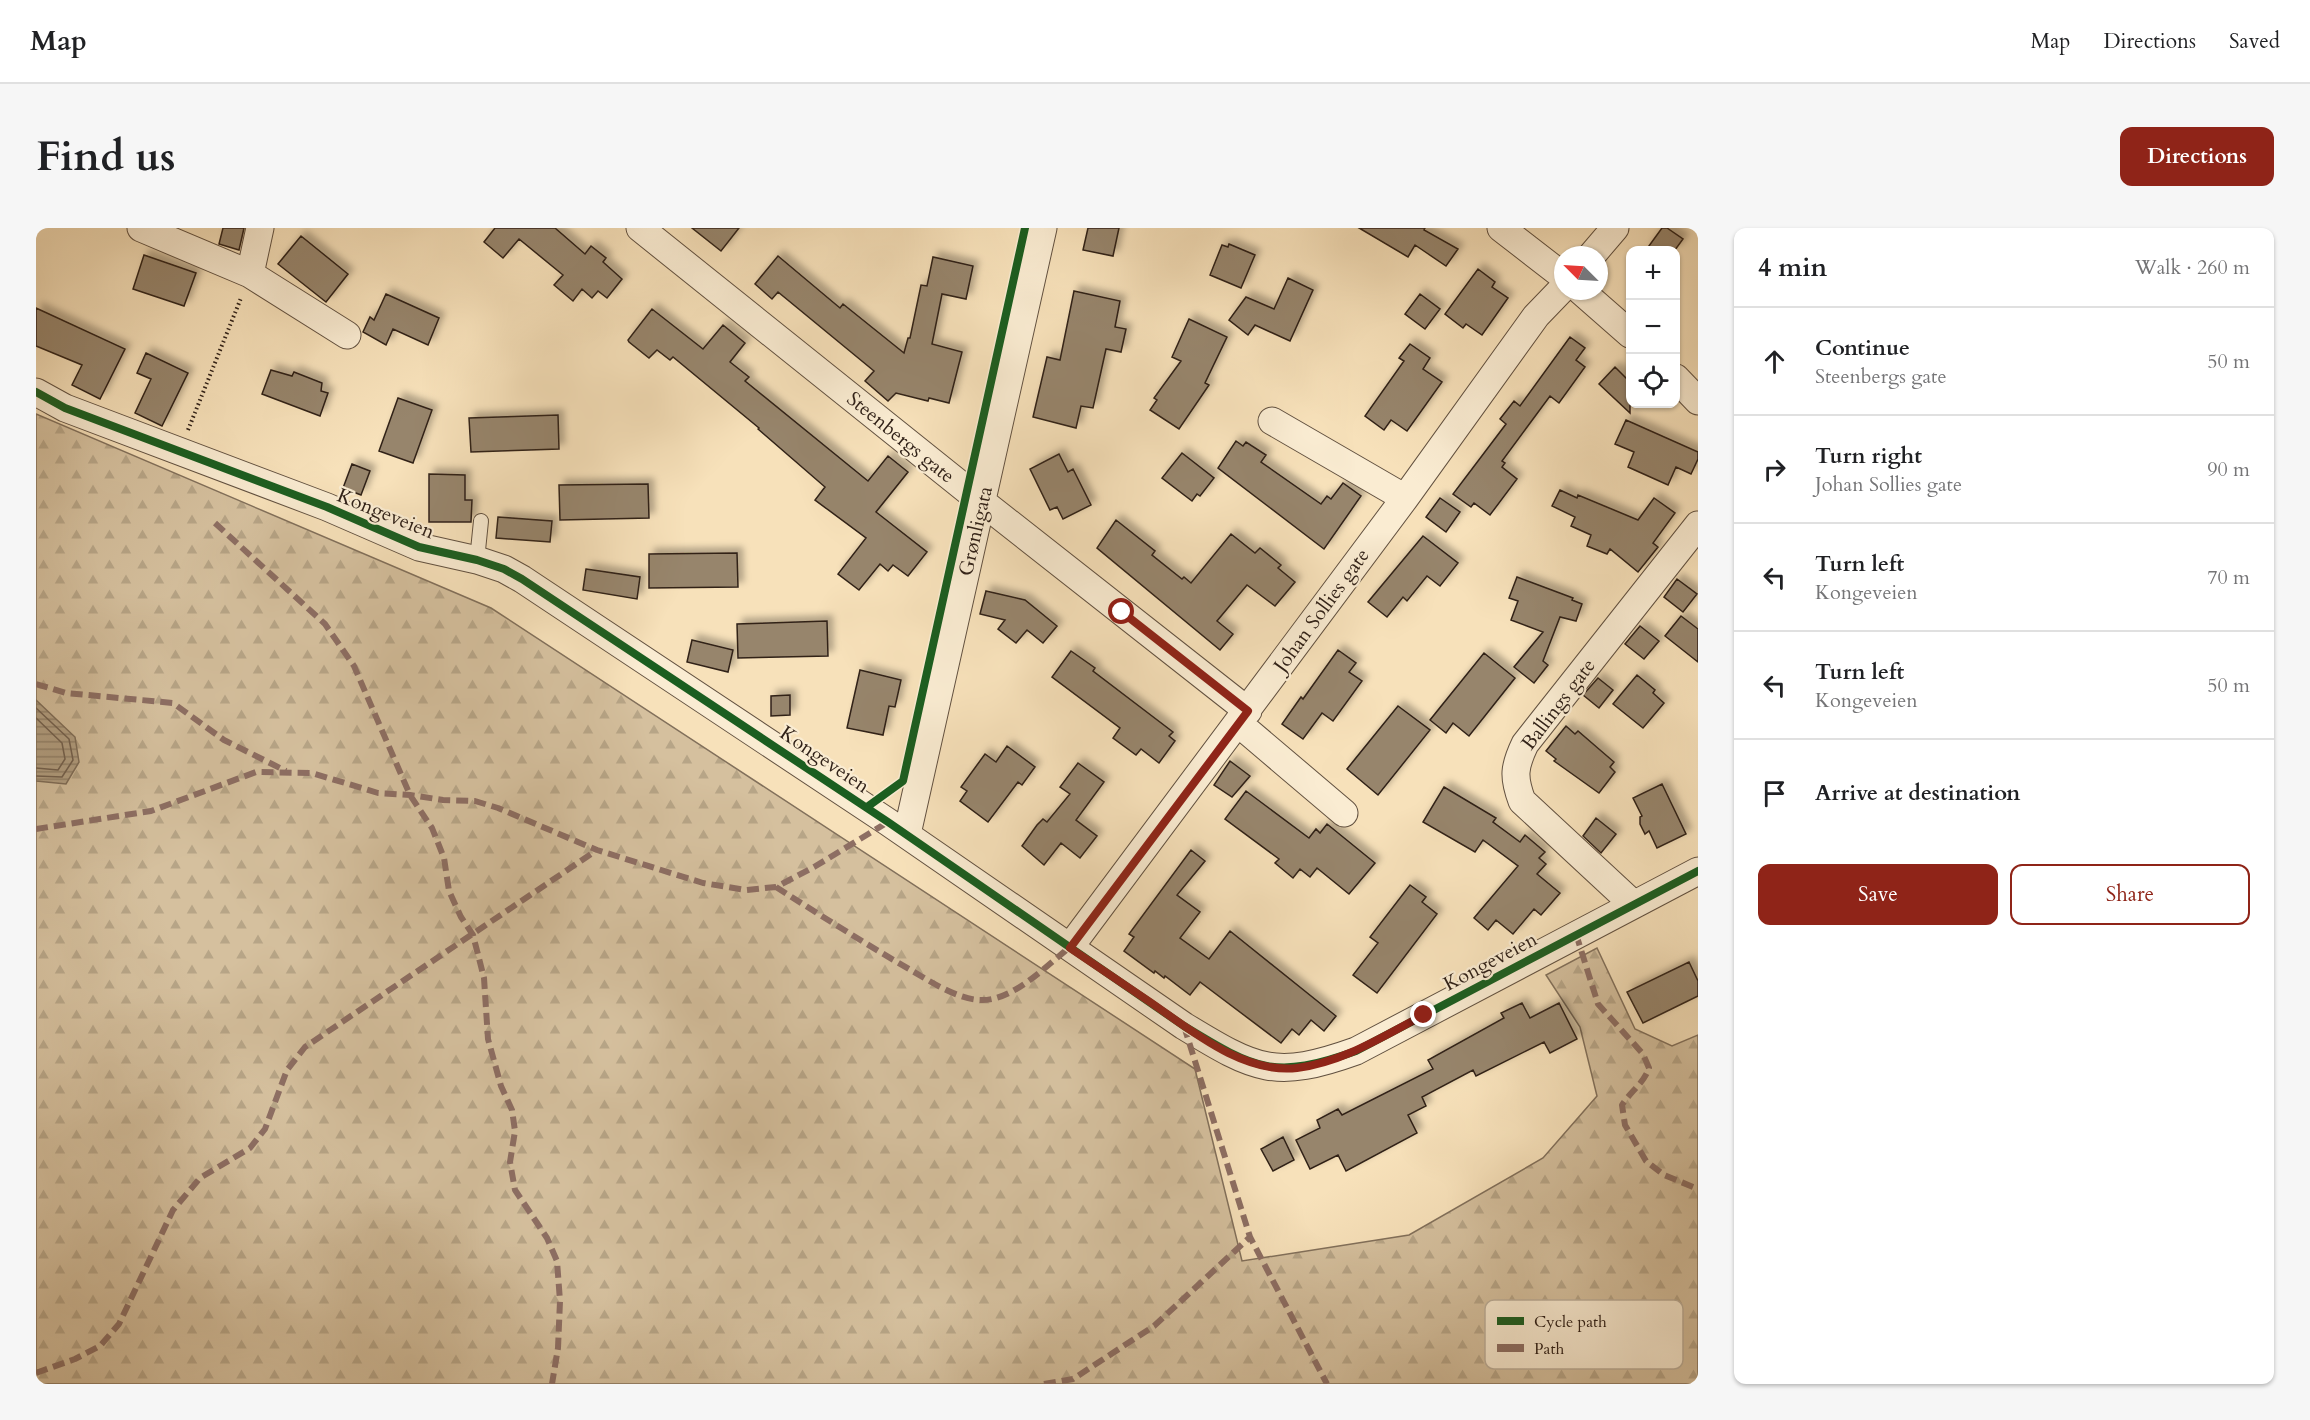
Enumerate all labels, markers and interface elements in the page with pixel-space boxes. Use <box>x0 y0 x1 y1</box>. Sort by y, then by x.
text: Map <box>30 22 87 60</box>
text: Map <box>2030 27 2070 56</box>
text: Directions <box>2103 27 2196 56</box>
text: Saved <box>2229 27 2280 56</box>
button: Directions <box>2120 127 2274 186</box>
text: Find us <box>36 128 176 185</box>
north arrow <box>1554 246 1608 300</box>
map controls <box>1626 246 1680 408</box>
button: + <box>1626 246 1680 300</box>
text: 4 min <box>1758 250 1827 285</box>
text: Walk · 260 m <box>2135 254 2250 281</box>
button: − <box>1626 300 1680 354</box>
text: Continue <box>1815 333 1910 363</box>
icon: ahead <box>1758 345 1791 378</box>
text: 50 m <box>2207 348 2250 375</box>
button: locate <box>1626 354 1680 408</box>
text: Steenbergs gate <box>1815 363 1947 390</box>
street label: Steenbergs gate <box>841 386 960 489</box>
text: Turn right <box>1815 441 1922 471</box>
icon: right <box>1758 453 1791 486</box>
text: 90 m <box>2207 456 2250 483</box>
text: Johan Sollies gate <box>1815 471 1962 498</box>
street label: Kongeveien <box>333 482 439 545</box>
street label: Grønligata <box>952 483 999 579</box>
street label: Johan Sollies gate <box>1266 543 1376 680</box>
text: Turn left <box>1815 549 1904 579</box>
icon: left <box>1758 561 1791 594</box>
text: 70 m <box>2207 564 2250 591</box>
text: Kongeveien <box>1815 579 1918 606</box>
route start <box>1108 598 1134 624</box>
street label: Ballings gate <box>1515 653 1602 756</box>
text: Turn left <box>1815 657 1904 687</box>
icon: left <box>1758 669 1791 702</box>
text: 50 m <box>2207 672 2250 699</box>
text: Kongeveien <box>1815 687 1918 714</box>
street label: Kongeveien <box>775 720 875 800</box>
icon: arrive <box>1758 777 1791 810</box>
text: Arrive at destination <box>1815 778 2020 808</box>
button: Save <box>1758 864 1998 925</box>
button: Share <box>2010 864 2250 925</box>
street label: Kongeveien <box>1439 925 1542 997</box>
route end <box>1410 1001 1436 1027</box>
legend <box>1485 1300 1683 1369</box>
text: Cycle path <box>1534 1311 1607 1333</box>
text: Path <box>1534 1338 1564 1360</box>

